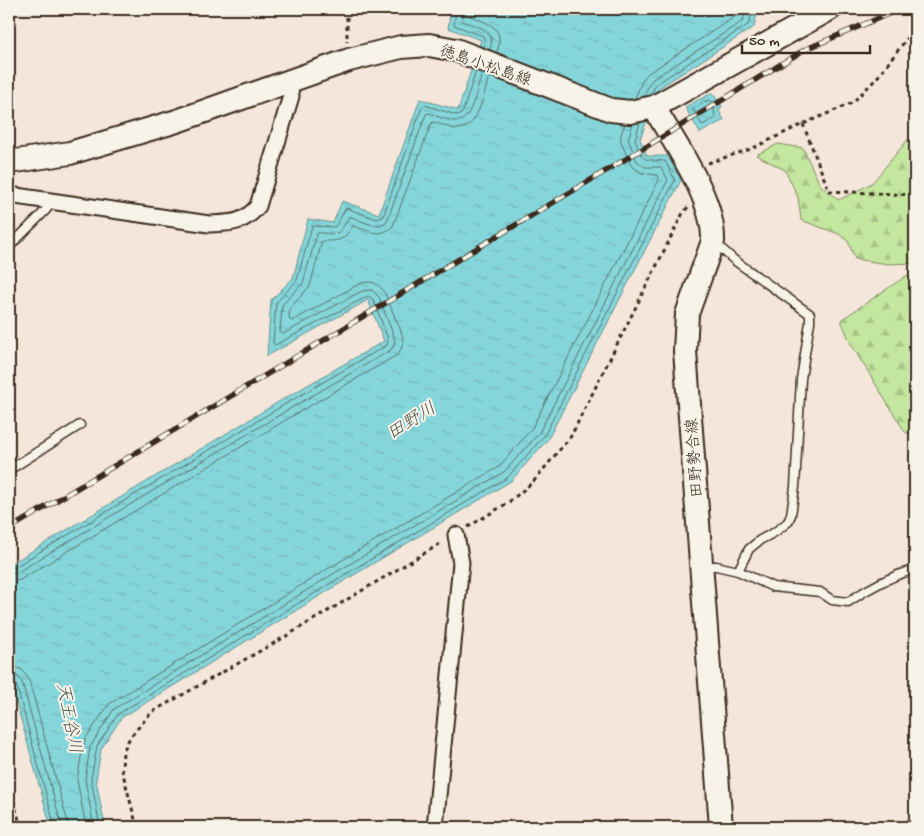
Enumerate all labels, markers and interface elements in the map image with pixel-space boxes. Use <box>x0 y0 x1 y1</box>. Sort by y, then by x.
scale bar <box>742 22 869 54</box>
text: 50 m <box>749 33 780 51</box>
street label: 徳島小松島線 <box>436 41 534 92</box>
water label: 田野川 <box>384 399 441 445</box>
street label: 田野勢合線 <box>682 417 709 498</box>
water label: 天王谷川 <box>50 681 85 756</box>

